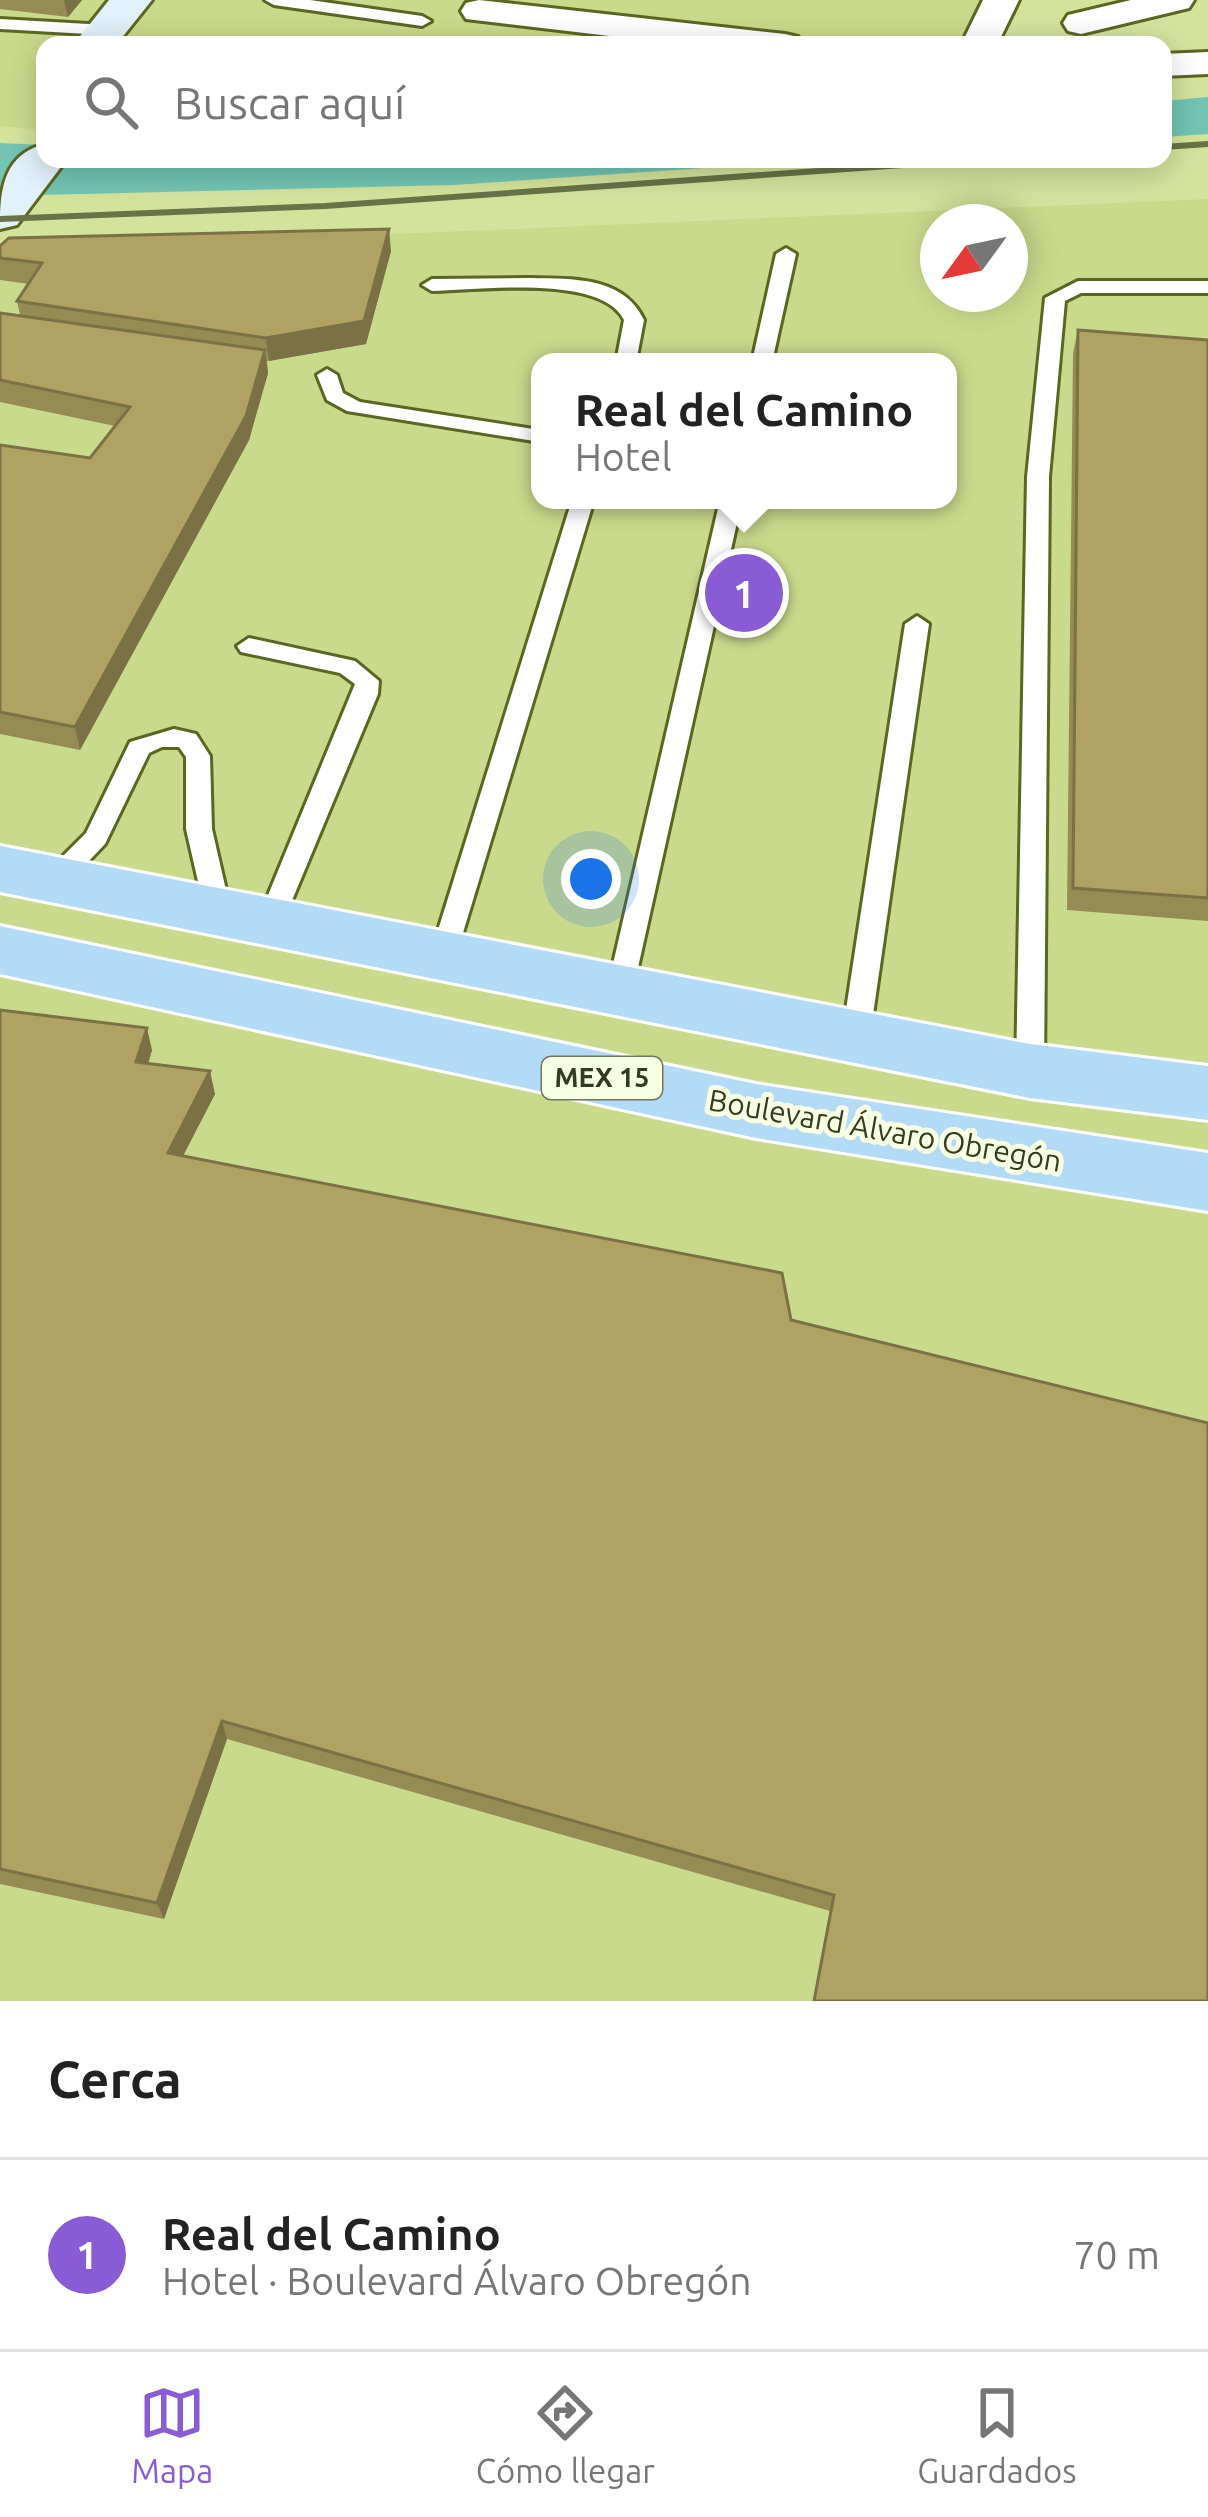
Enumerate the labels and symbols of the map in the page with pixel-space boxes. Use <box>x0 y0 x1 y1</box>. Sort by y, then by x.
north arrow <box>920 204 1028 312</box>
pin: 1 <box>705 548 783 638</box>
your location <box>561 849 621 909</box>
road number: MEX 15 <box>542 1057 662 1099</box>
street label: Boulevard Álvaro Obregón <box>706 1081 1064 1178</box>

